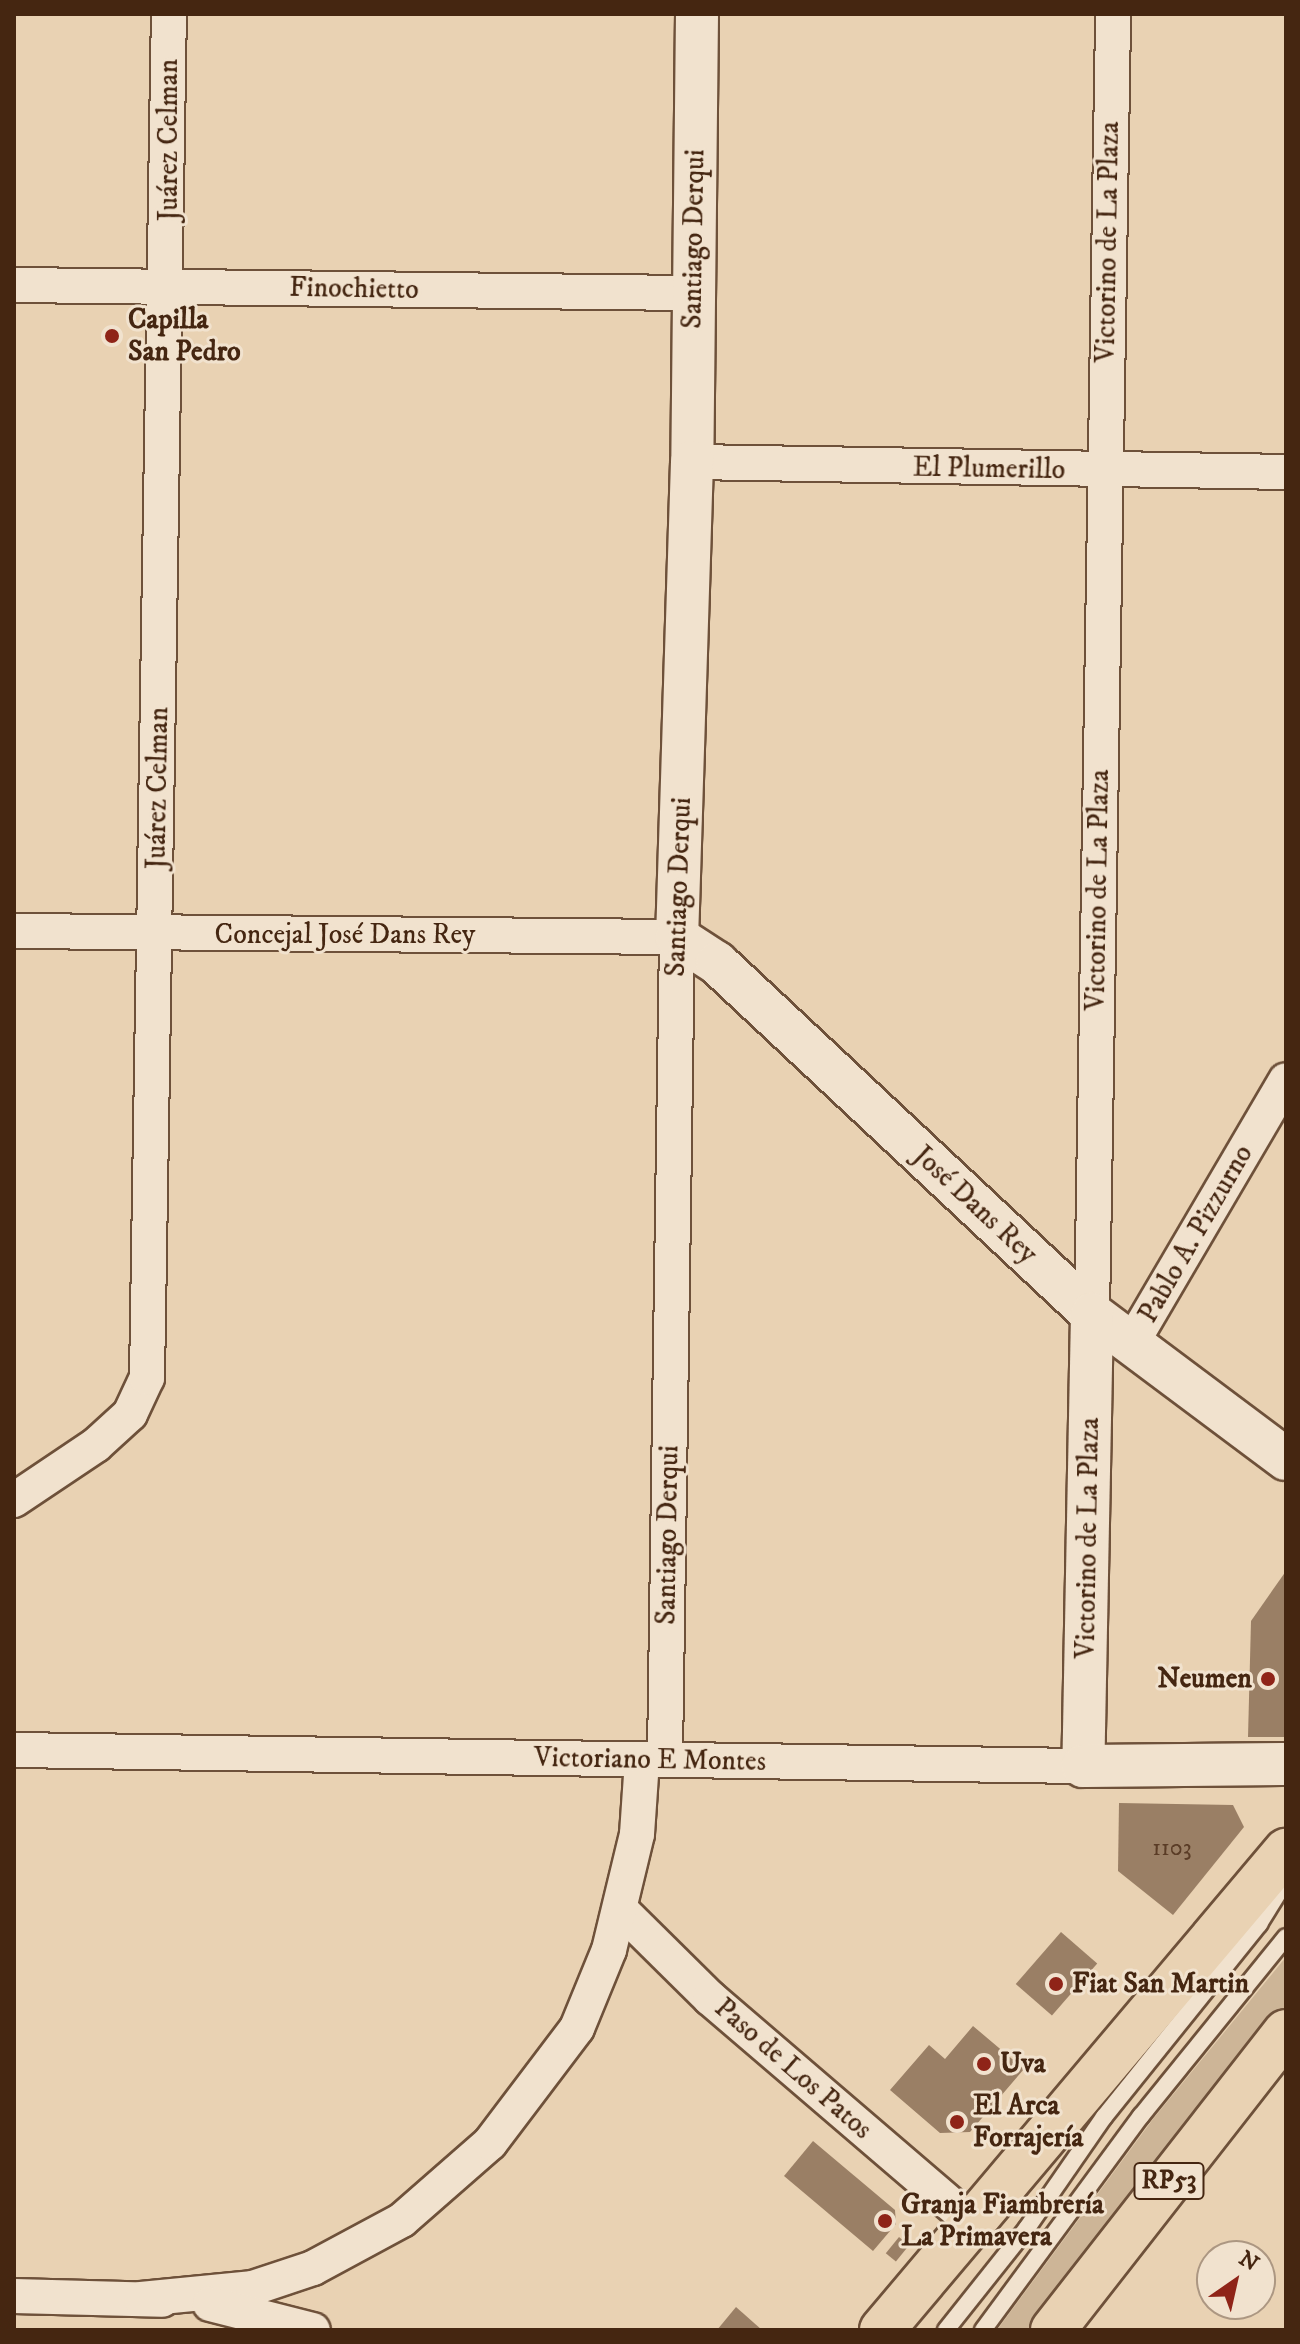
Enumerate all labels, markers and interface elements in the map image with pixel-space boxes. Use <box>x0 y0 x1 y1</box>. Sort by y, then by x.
street label: Juárez Celman <box>152 59 186 221</box>
street label: Victorino de La Plaza <box>1089 121 1127 363</box>
street label: Santiago Derqui <box>676 149 712 329</box>
street label: Finochietto <box>289 271 419 307</box>
place label: Capilla San Pedro <box>128 303 241 369</box>
marker: Capilla San Pedro <box>103 327 121 345</box>
street label: El Plumerillo <box>912 451 1066 487</box>
street label: Juárez Celman <box>140 707 176 869</box>
street label: Victorino de La Plaza <box>1079 769 1117 1011</box>
street label: Santiago Derqui <box>659 797 699 977</box>
street label: Concejal José Dans Rey <box>215 918 475 952</box>
street label: José Dans Rey <box>906 1139 1044 1271</box>
street label: Pablo A. Pizzurno <box>1131 1139 1261 1329</box>
street label: Victorino de La Plaza <box>1069 1417 1107 1659</box>
street label: Santiago Derqui <box>650 1445 686 1625</box>
place label: Neumen <box>1157 1662 1252 1696</box>
marker: Neumen <box>1259 1670 1277 1688</box>
street label: Victoriano E Montes <box>534 1741 766 1779</box>
house number: 1103 <box>1152 1835 1192 1863</box>
place label: Fiat San Martin <box>1072 1967 1249 2001</box>
marker: Fiat San Martin <box>1047 1975 1065 1993</box>
street label: Paso de Los Patos <box>707 1991 879 2147</box>
place label: Uva <box>1000 2047 1046 2081</box>
marker: Uva <box>975 2055 993 2073</box>
place label: El Arca Forrajería <box>973 2089 1083 2155</box>
marker: El Arca Forrajería <box>948 2113 966 2131</box>
road number: RP53 <box>1133 2159 1205 2203</box>
place label: Granja Fiambrería La Primavera <box>901 2188 1104 2254</box>
marker: Granja Fiambrería La Primavera <box>876 2212 894 2230</box>
north arrow <box>1196 2240 1276 2320</box>
text: N <box>1234 2245 1264 2278</box>

